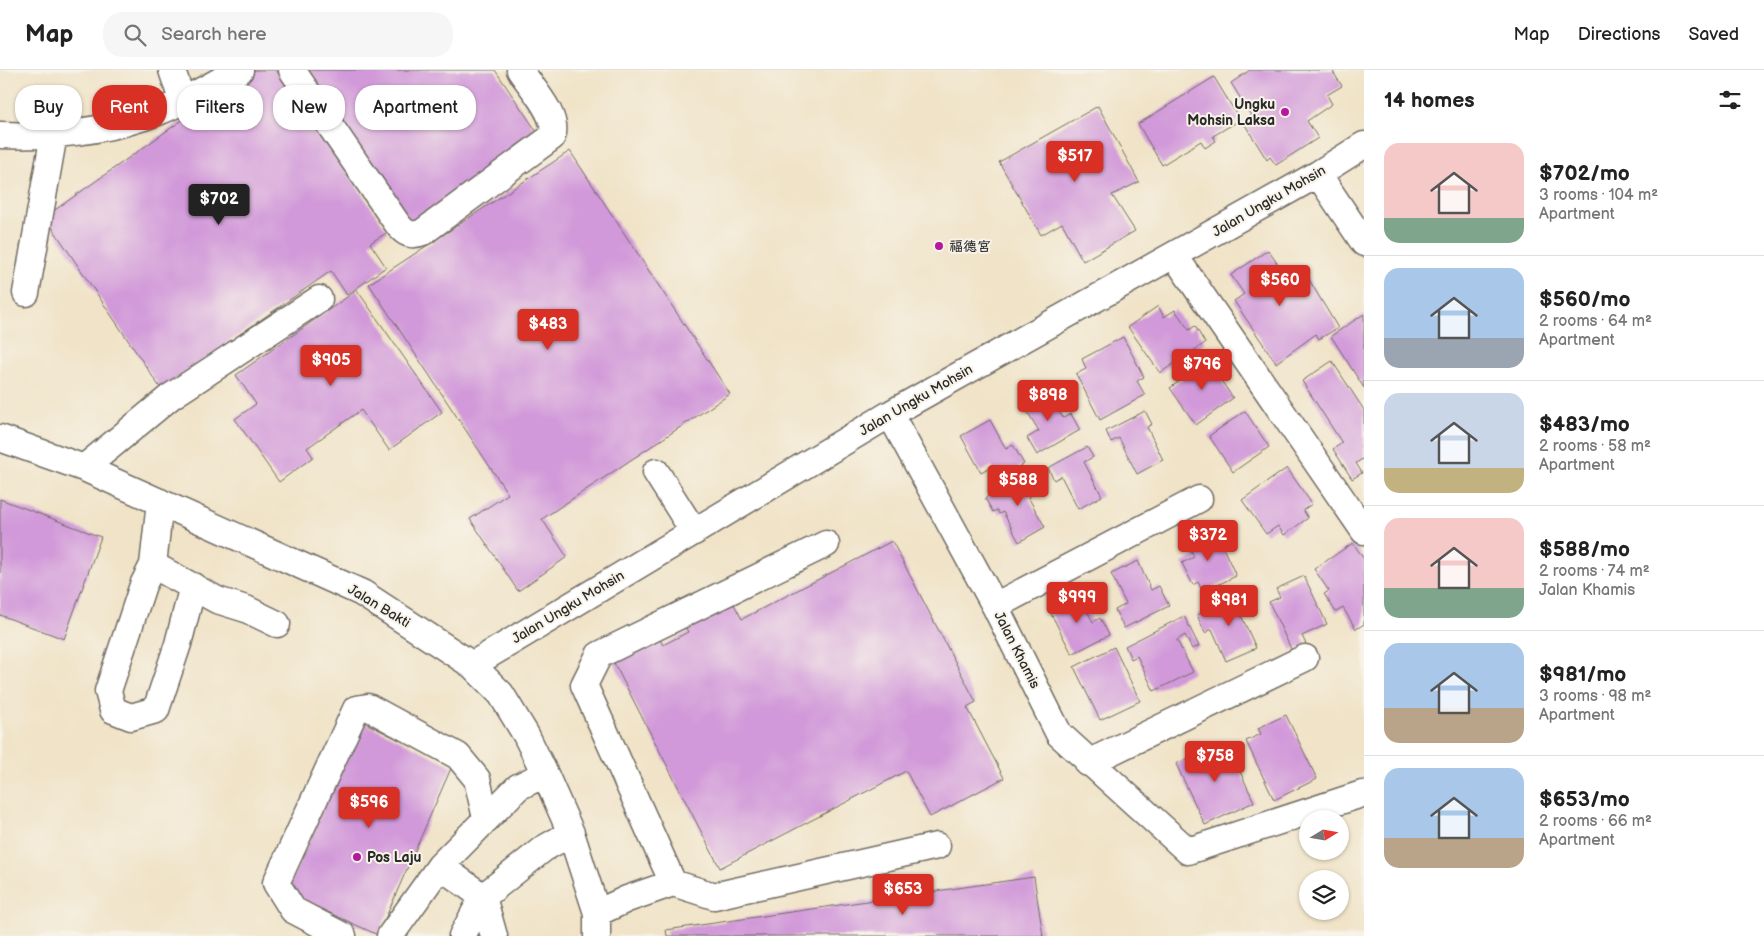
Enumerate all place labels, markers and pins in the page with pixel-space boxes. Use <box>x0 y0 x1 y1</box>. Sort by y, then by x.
place label: Ungku Mohsin Laksa <box>1187 96 1275 129</box>
marker: Ungku Mohsin Laksa <box>1279 106 1291 118</box>
pin: $517 <box>1045 140 1105 183</box>
pin: $702 <box>189 184 249 226</box>
place label: 福德宫 <box>949 238 991 255</box>
marker: 福德宫 <box>933 240 945 252</box>
pin: $560 <box>1250 264 1310 307</box>
pin: $483 <box>518 308 578 351</box>
pin: $905 <box>301 344 361 387</box>
pin: $796 <box>1172 348 1232 391</box>
pin: $898 <box>1018 380 1078 422</box>
pin: $588 <box>988 464 1048 507</box>
pin: $372 <box>1178 520 1238 562</box>
pin: $999 <box>1047 582 1107 624</box>
pin: $981 <box>1199 584 1259 627</box>
pin: $758 <box>1185 740 1245 783</box>
pin: $596 <box>339 786 399 829</box>
place label: Pos Laju <box>367 849 421 866</box>
marker: Pos Laju <box>351 851 363 863</box>
pin: $653 <box>873 874 933 916</box>

